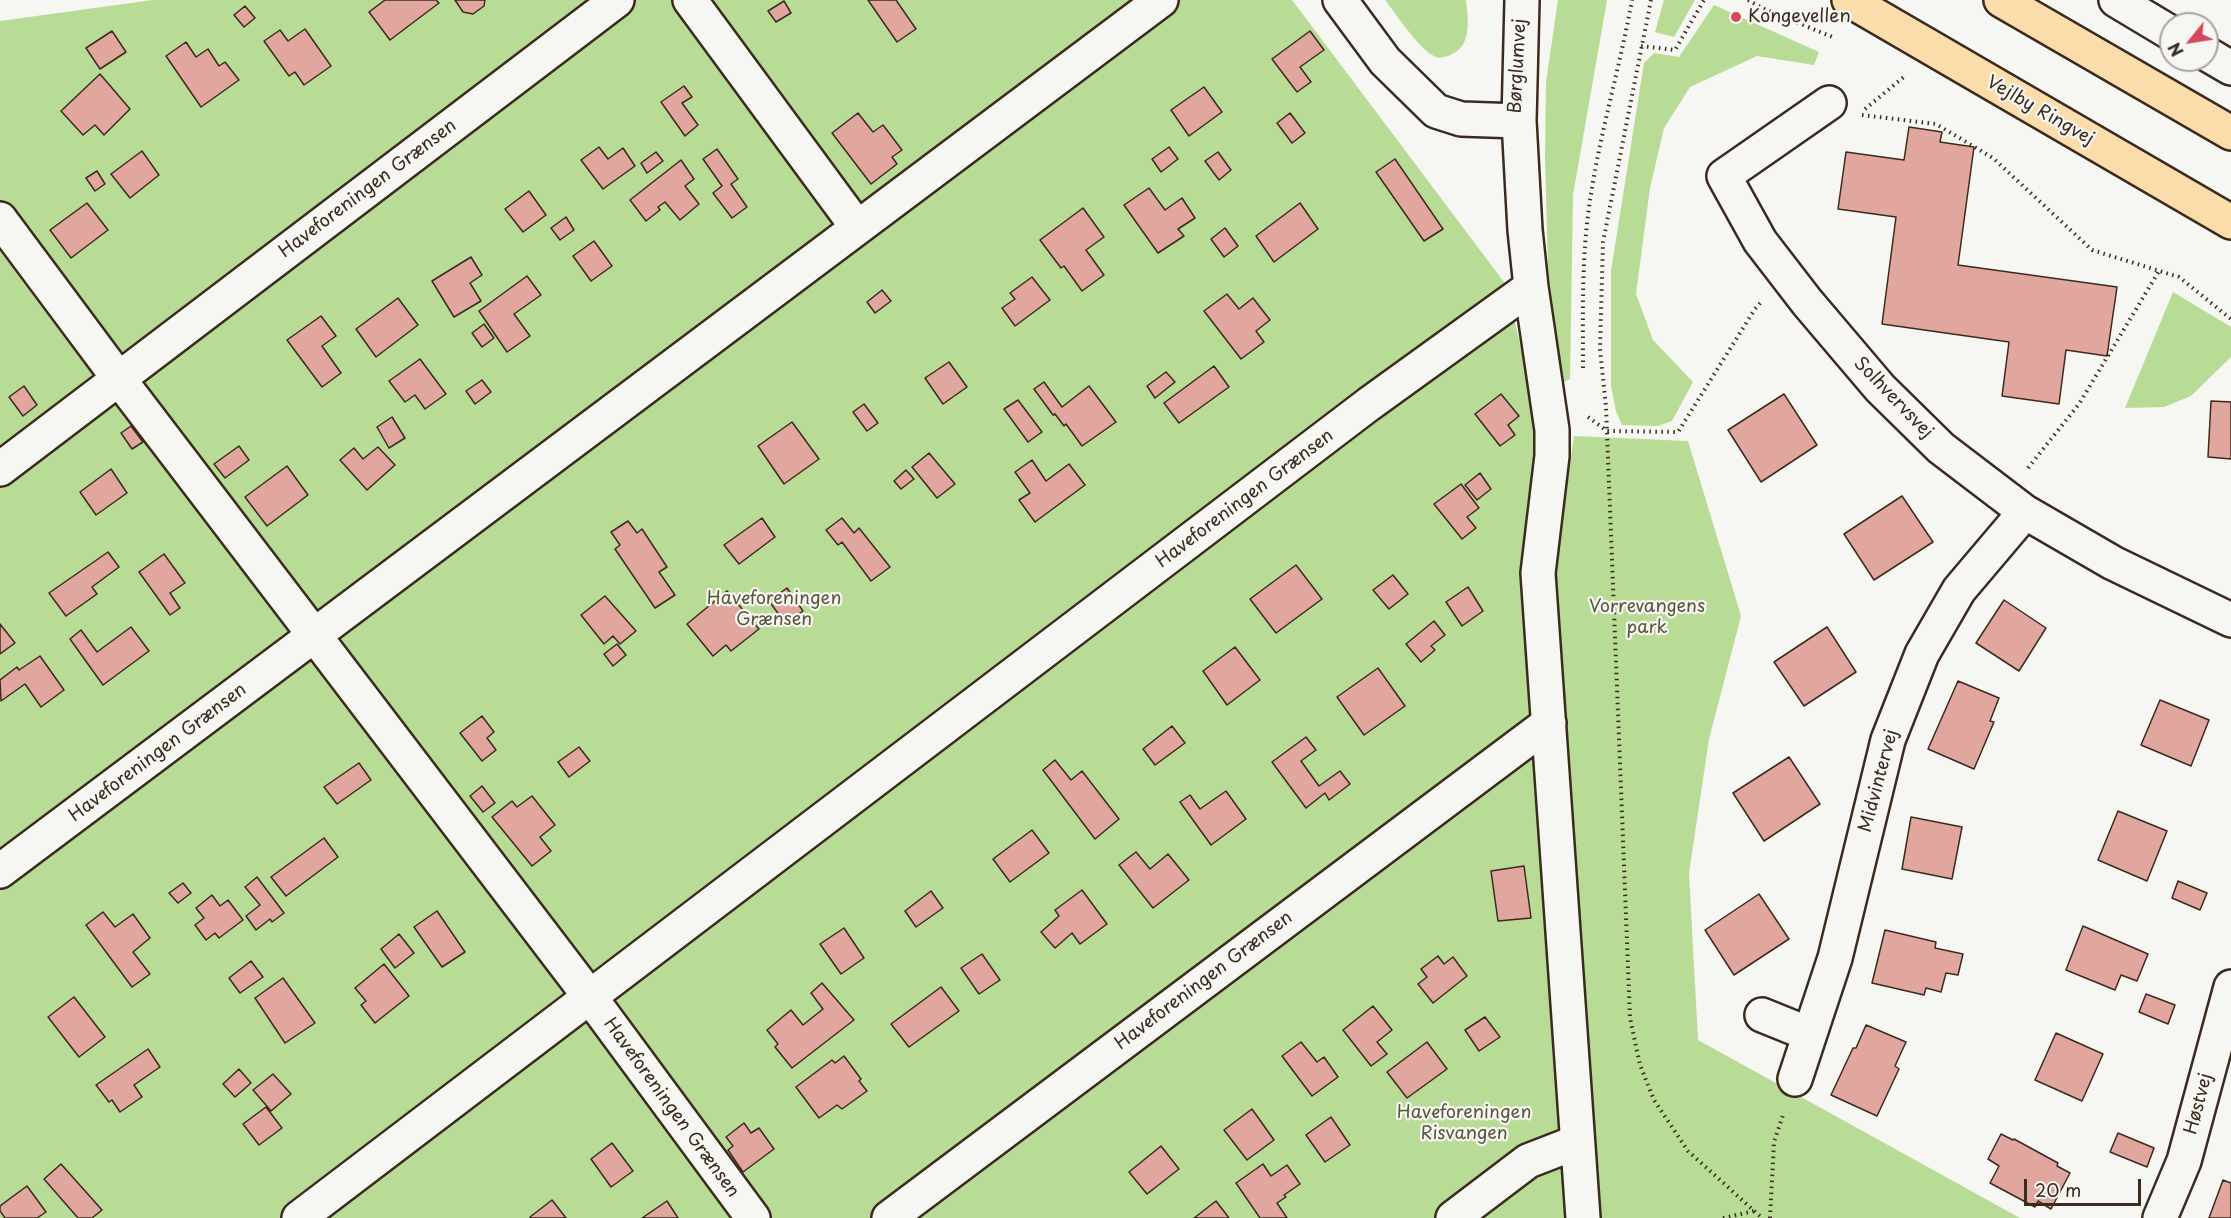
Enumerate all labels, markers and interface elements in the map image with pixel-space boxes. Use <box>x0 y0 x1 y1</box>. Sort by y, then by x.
place label: Kongevellen <box>1748 6 1851 28</box>
marker: Kongevellen <box>1729 10 1743 24</box>
north arrow <box>2159 12 2219 72</box>
street label: Børglumvej <box>1505 18 1531 114</box>
text: N <box>2162 39 2189 61</box>
street label: Vejlby Ringvej <box>1982 72 2098 150</box>
street label: Haveforeningen Grænsen <box>275 115 461 263</box>
street label: Solhvervsvej <box>1849 353 1937 443</box>
street label: Haveforeningen Grænsen <box>1152 425 1338 573</box>
park label: Haveforeningen Grænsen <box>707 588 841 630</box>
park label: Vorrevangens park <box>1589 596 1705 638</box>
street label: Haveforeningen Grænsen <box>65 679 251 827</box>
street label: Midvintervej <box>1855 727 1903 835</box>
street label: Haveforeningen Grænsen <box>1111 907 1297 1055</box>
street label: Haveforeningen Grænsen <box>599 1014 743 1202</box>
street label: Høstvej <box>2180 1071 2218 1137</box>
park label: Haveforeningen Risvangen <box>1397 1102 1531 1144</box>
scale bar <box>2027 1167 2144 1205</box>
text: 20 m <box>2035 1176 2081 1203</box>

